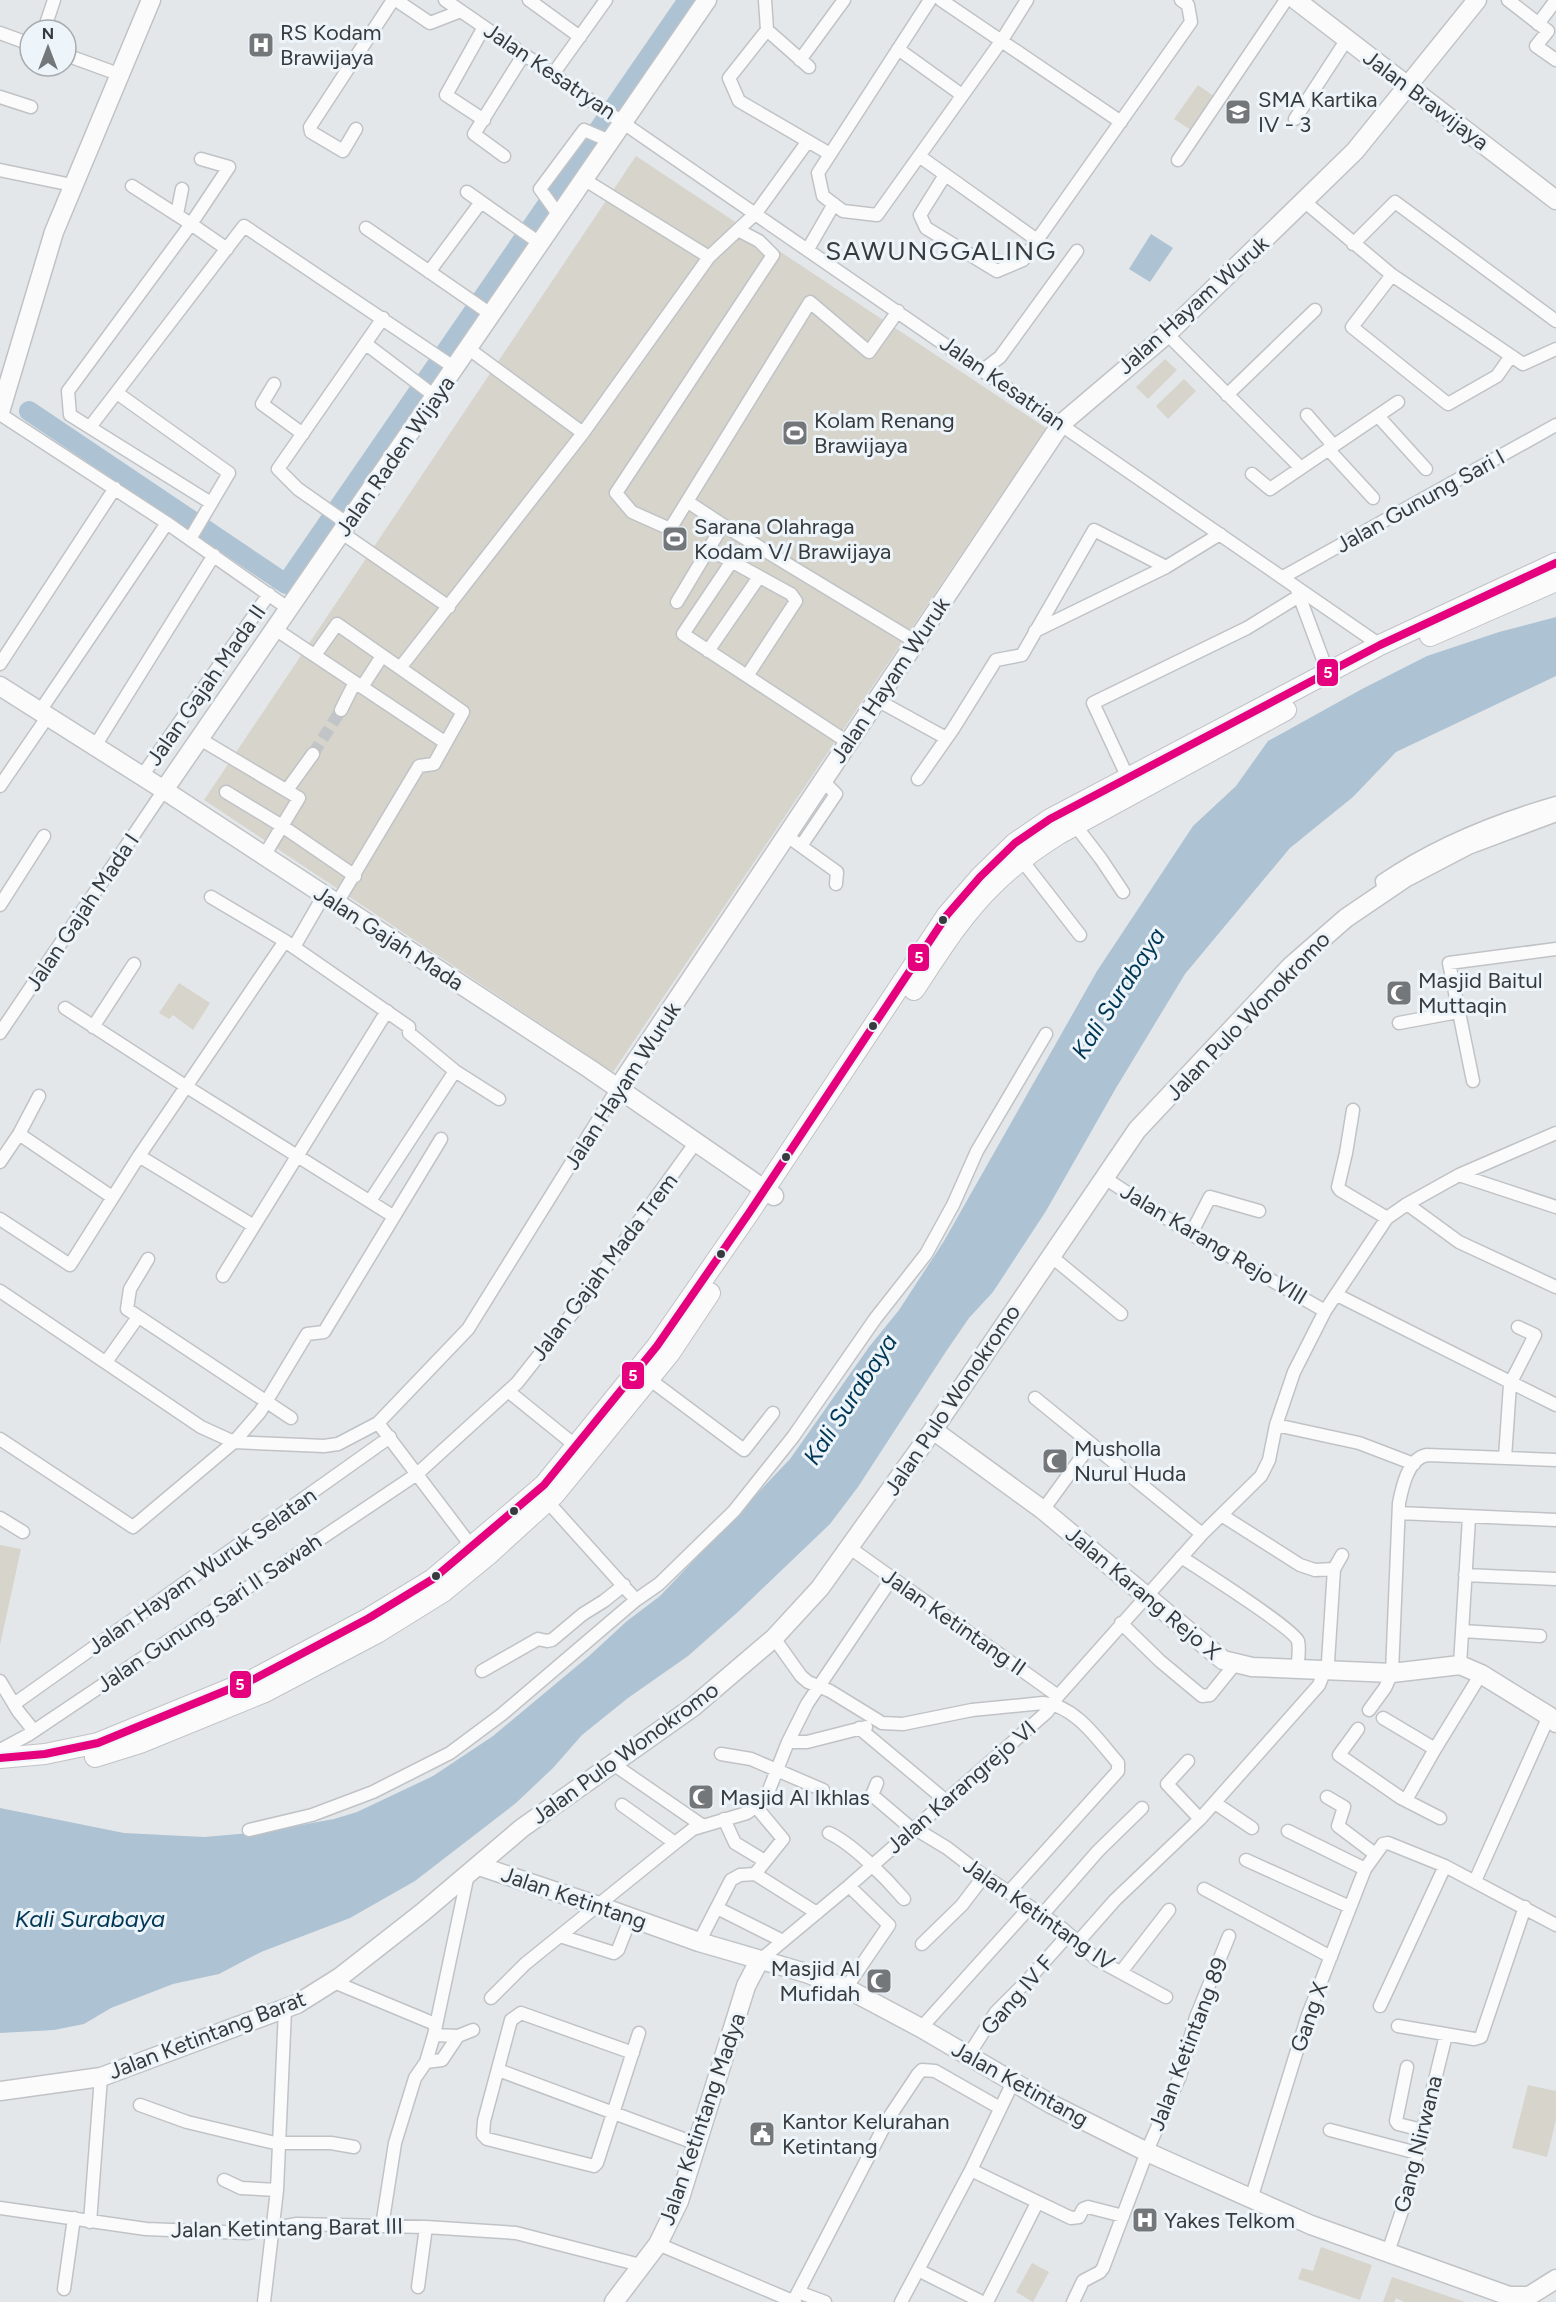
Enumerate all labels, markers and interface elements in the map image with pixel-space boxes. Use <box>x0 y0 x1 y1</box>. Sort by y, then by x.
street label: Jalan Kesatryan <box>479 17 621 125</box>
north arrow <box>18 18 78 78</box>
place label: RS Kodam Brawijaya <box>280 19 382 71</box>
text: N <box>42 24 54 43</box>
hospital icon: RS Kodam Brawijaya <box>246 30 276 60</box>
street label: Jalan Brawijaya <box>1358 44 1494 156</box>
place label: SMA Kartika IV - 3 <box>1258 86 1377 138</box>
school or university icon: SMA Kartika IV - 3 <box>1223 97 1253 127</box>
street label: Jalan Hayam Wuruk <box>1112 230 1274 380</box>
district label: SAWUNGGALING <box>825 235 1057 267</box>
street label: Jalan Kesatrian <box>935 330 1071 436</box>
street label: Jalan Raden Wijaya <box>330 371 460 541</box>
place label: Kolam Renang Brawijaya <box>814 407 955 459</box>
sports icon: Kolam Renang Brawijaya <box>780 418 810 448</box>
street label: Jalan Gunung Sari I <box>1331 443 1509 559</box>
place label: Sarana Olahraga Kodam V/ Brawijaya <box>694 513 891 565</box>
sports icon: Sarana Olahraga Kodam V/ Brawijaya <box>660 524 690 554</box>
street label: Jalan Hayam Wuruk <box>824 592 956 768</box>
street label: Jalan Gajah Mada II <box>140 599 272 771</box>
line badge: 5 <box>1316 658 1339 687</box>
text: 5 <box>1323 663 1333 682</box>
street label: Jalan Gajah Mada I <box>19 828 145 996</box>
street label: Jalan Gajah Mada <box>309 880 469 996</box>
unlabelled marker <box>937 914 949 926</box>
water label: Kali Surabaya <box>1065 922 1171 1064</box>
street label: Jalan Pulo Wonokromo <box>1160 926 1336 1106</box>
line badge: 5 <box>907 943 930 972</box>
text: 5 <box>914 948 924 967</box>
place label: Masjid Baitul Muttaqin <box>1418 967 1543 1019</box>
mosque icon: Masjid Baitul Muttaqin <box>1384 978 1414 1008</box>
street label: Jalan Hayam Wuruk <box>558 997 686 1175</box>
unlabelled marker <box>867 1020 879 1032</box>
unlabelled marker <box>780 1151 792 1163</box>
street label: Jalan Gajah Mada Trem <box>525 1168 683 1366</box>
street label: Jalan Karang Rejo VIII <box>1116 1178 1312 1310</box>
unlabelled marker <box>715 1248 727 1260</box>
street label: Jalan Pulo Wonokromo <box>878 1299 1026 1501</box>
water label: Kali Surabaya <box>797 1328 903 1470</box>
line badge: 5 <box>621 1361 645 1390</box>
text: 5 <box>628 1366 638 1385</box>
place label: Musholla Nurul Huda <box>1074 1435 1186 1487</box>
mosque icon: Musholla Nurul Huda <box>1040 1446 1070 1476</box>
street label: Jalan Hayam Wuruk Selatan <box>82 1482 322 1660</box>
unlabelled marker <box>508 1505 520 1517</box>
street label: Jalan Karang Rejo X <box>1060 1520 1226 1666</box>
street label: Jalan Gunung Sari II Sawah <box>91 1528 327 1698</box>
street label: Jalan Ketintang II <box>877 1562 1031 1682</box>
unlabelled marker <box>430 1570 442 1582</box>
line badge: 5 <box>229 1670 252 1699</box>
text: 5 <box>235 1675 245 1694</box>
street label: Jalan Pulo Wonokromo <box>526 1676 724 1830</box>
street label: Jalan Karangrejo VI <box>881 1715 1041 1859</box>
mosque icon: Masjid Al Ikhlas <box>686 1782 716 1812</box>
place label: Masjid Al Ikhlas <box>720 1784 870 1811</box>
street label: Jalan Ketintang IV <box>958 1852 1120 1977</box>
street label: Jalan Ketintang <box>498 1861 650 1935</box>
water label: Kali Surabaya <box>15 1904 165 1933</box>
street label: Gang IV F <box>975 1949 1059 2041</box>
street label: Jalan Ketintang 89 <box>1143 1954 1233 2134</box>
place label: Masjid Al Mufidah <box>771 1955 860 2007</box>
mosque icon: Masjid Al Mufidah <box>864 1966 894 1996</box>
street label: Gang X <box>1285 1978 1334 2055</box>
street label: Jalan Ketintang Barat <box>105 1985 309 2085</box>
street label: Jalan Ketintang Madya <box>653 2009 751 2229</box>
street label: Jalan Ketintang <box>947 2035 1093 2133</box>
street label: Gang Nirwana <box>1388 2073 1448 2215</box>
place label: Kantor Kelurahan Ketintang <box>782 2108 949 2160</box>
public building icon: Kantor Kelurahan Ketintang <box>747 2119 777 2149</box>
hospital icon: Yakes Telkom <box>1130 2205 1160 2235</box>
place label: Yakes Telkom <box>1164 2207 1295 2234</box>
street label: Jalan Ketintang Barat III <box>171 2212 403 2244</box>

